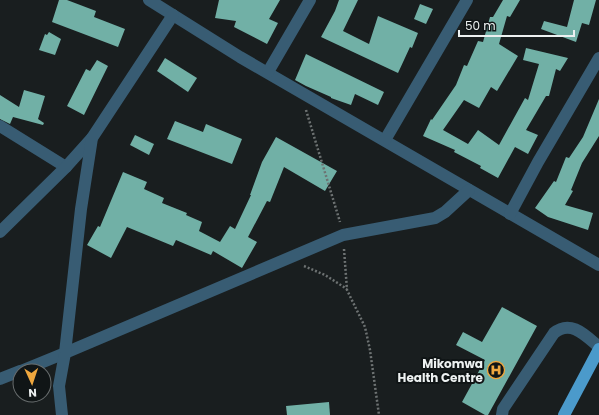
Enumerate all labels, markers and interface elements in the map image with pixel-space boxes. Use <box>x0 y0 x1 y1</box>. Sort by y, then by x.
scale bar <box>459 12 574 38</box>
text: 50 m <box>465 17 496 34</box>
place label: Mikomwa Health Centre <box>398 355 484 386</box>
hospital icon: Mikomwa Health Centre <box>486 360 506 380</box>
north arrow <box>12 363 52 403</box>
text: N <box>28 385 37 401</box>

